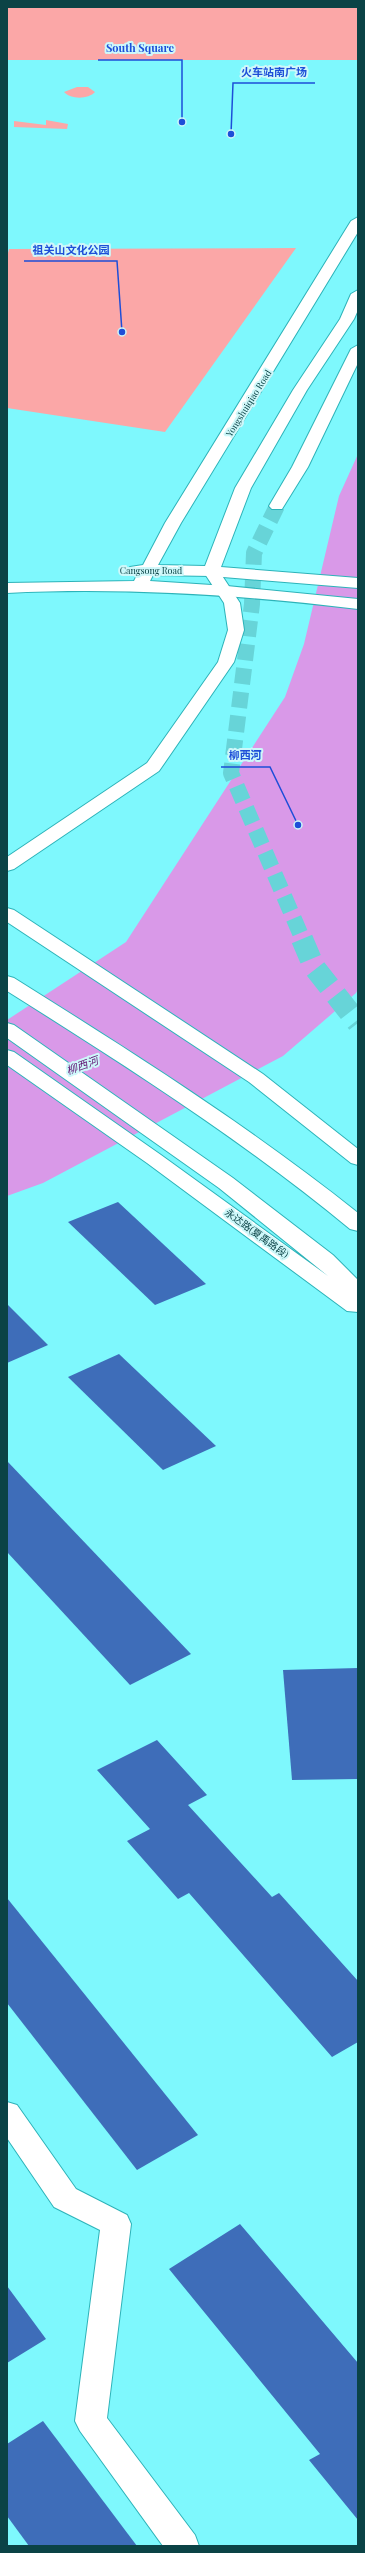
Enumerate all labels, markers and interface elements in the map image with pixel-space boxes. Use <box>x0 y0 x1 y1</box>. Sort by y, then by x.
callout: South Square <box>98 37 182 60</box>
text: South Square <box>106 40 175 55</box>
callout: 火车站南广场 <box>233 60 315 83</box>
text: 火车站南广场 <box>241 64 307 79</box>
callout: 祖关山文化公园 <box>24 238 117 261</box>
text: 祖关山文化公园 <box>33 242 110 257</box>
street label: Yongshuiqiao Road <box>222 367 274 440</box>
street label: Cangsong Road <box>120 564 183 576</box>
callout: 柳西河 <box>221 744 270 767</box>
text: 柳西河 <box>229 747 262 762</box>
water label: 柳西河 <box>64 1052 102 1078</box>
street label: 永达路(夏禹路段) <box>222 1205 292 1261</box>

